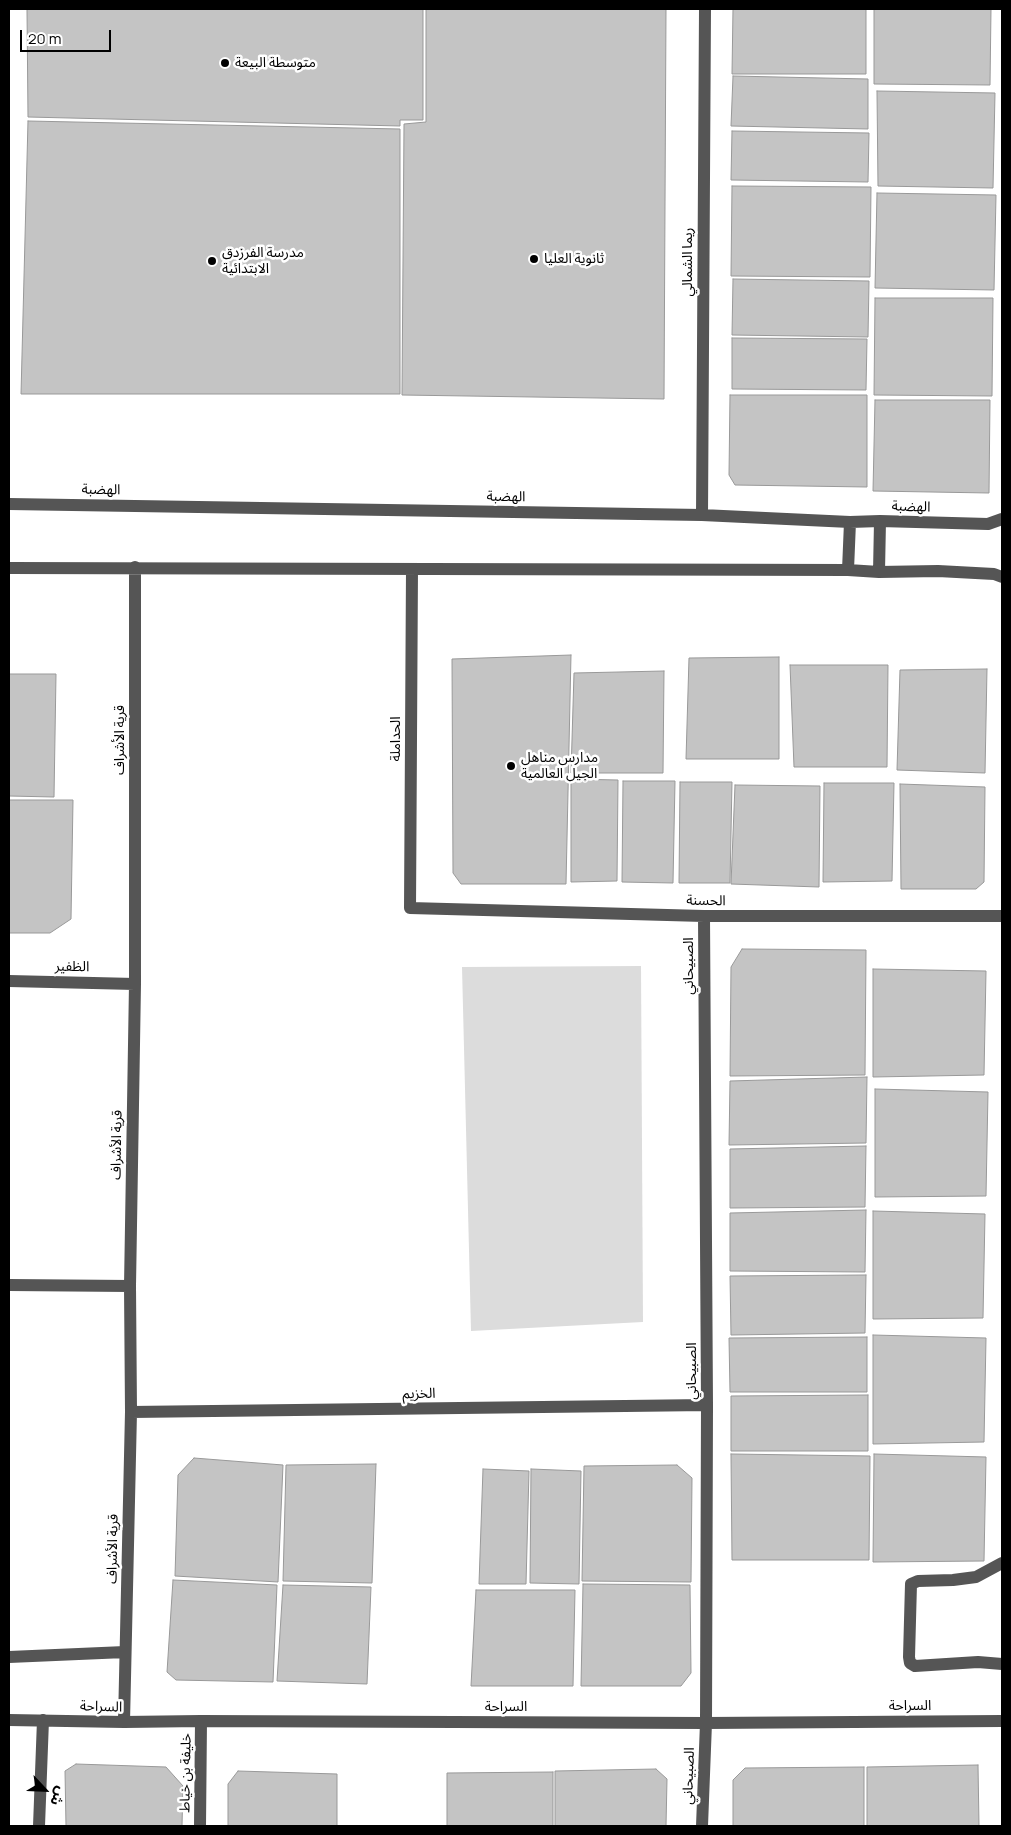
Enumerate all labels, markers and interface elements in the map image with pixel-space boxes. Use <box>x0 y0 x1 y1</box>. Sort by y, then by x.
scale bar <box>22 20 114 52</box>
text: 20 m <box>28 28 61 49</box>
place label: متوسطة البيعة <box>235 55 316 71</box>
marker: متوسطة البيعة <box>219 57 231 69</box>
street label: ريما الشمالي <box>680 228 696 296</box>
place label: مدرسة الفرزدق الابتدائية <box>222 245 304 278</box>
place label: ثانوية العليا <box>544 251 604 267</box>
marker: ثانوية العليا <box>528 253 540 265</box>
marker: مدرسة الفرزدق الابتدائية <box>206 255 218 267</box>
street label: الهضبة <box>81 481 121 499</box>
street label: الهضبة <box>486 488 526 506</box>
street label: الهضبة <box>891 498 931 516</box>
street label: قرية الأشراف <box>112 705 128 775</box>
street label: الحداملة <box>388 716 404 762</box>
place label: مدارس مناهل الجيل العالمية <box>521 750 598 782</box>
marker: مدارس مناهل الجيل العالمية <box>505 760 517 772</box>
street label: الحسنة <box>686 892 726 910</box>
street label: الصبيحاني <box>681 937 697 995</box>
street label: الظفير <box>55 958 89 976</box>
street label: قرية الأشراف <box>108 1110 126 1180</box>
street label: الصبيحاني <box>684 1342 700 1400</box>
street label: الخزيم <box>402 1385 436 1403</box>
street label: قرية الأشراف <box>104 1514 122 1584</box>
street label: السراحة <box>79 1698 123 1716</box>
street label: السراحة <box>889 1698 931 1714</box>
street label: السراحة <box>485 1699 527 1715</box>
street label: خليفة بن خياط <box>177 1733 195 1813</box>
street label: الصبيحاني <box>680 1747 698 1805</box>
north arrow <box>20 1765 70 1815</box>
text: ش <box>46 1784 72 1809</box>

